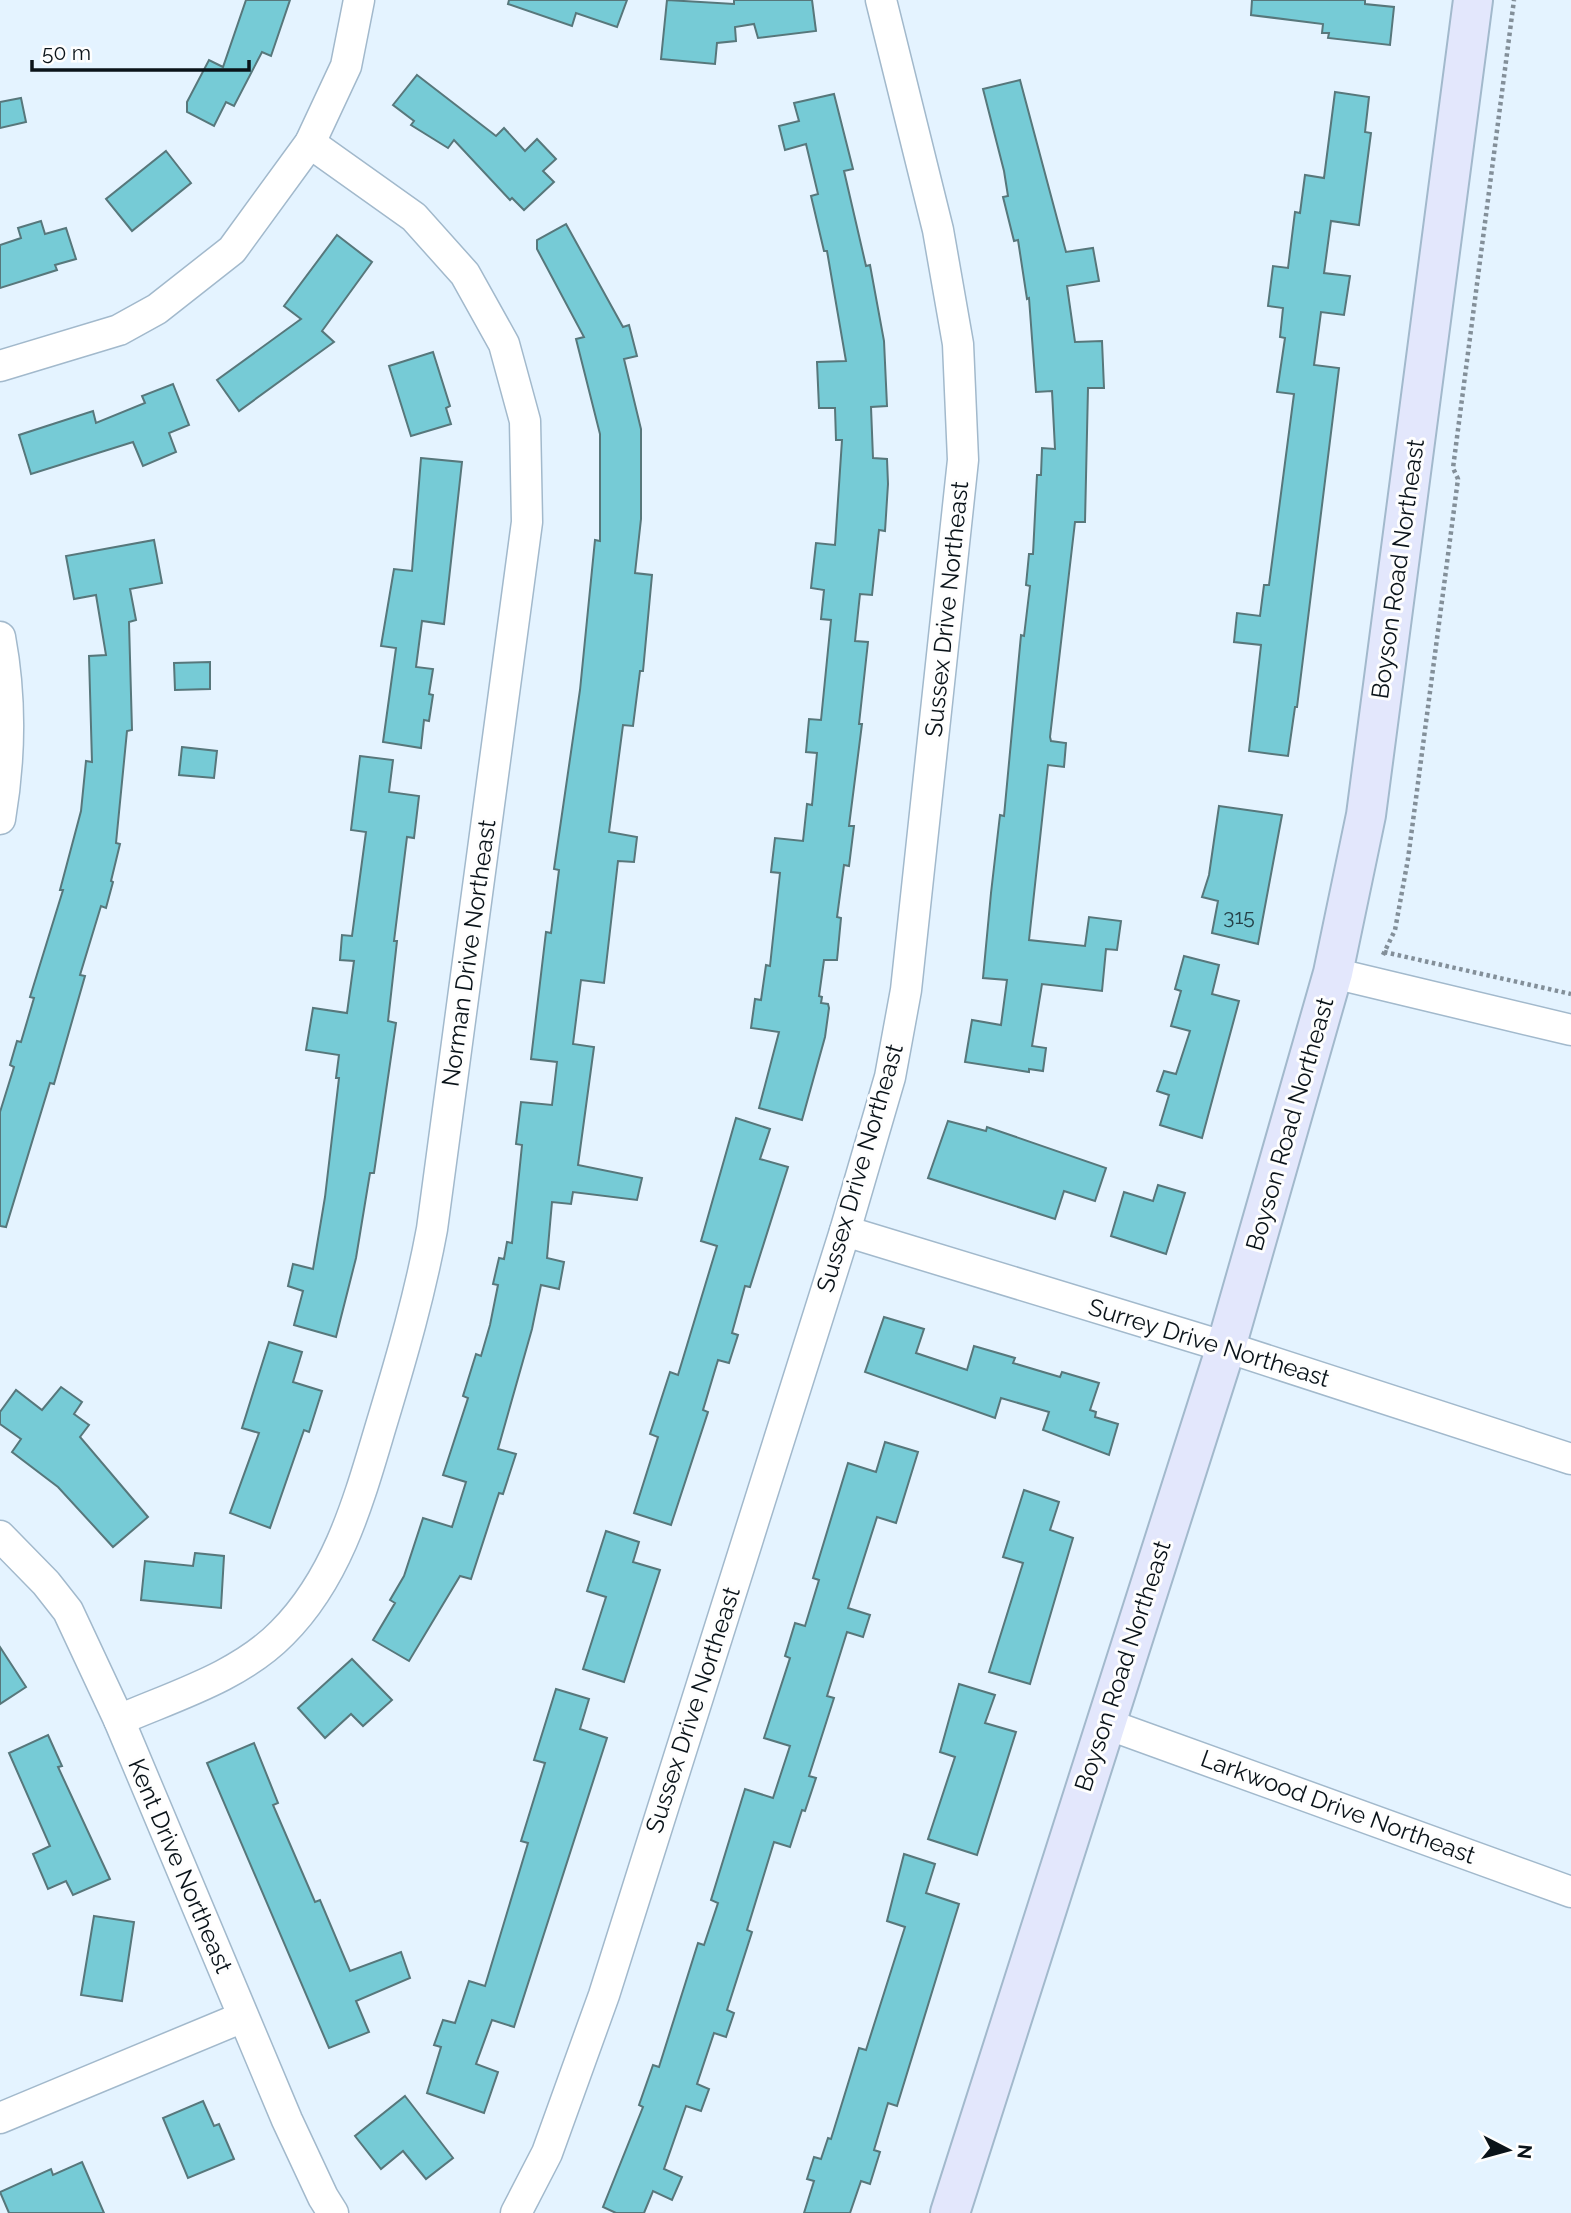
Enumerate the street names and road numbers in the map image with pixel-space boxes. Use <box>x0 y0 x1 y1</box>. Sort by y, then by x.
street label: Boyson Road Northeast <box>1365 437 1430 701</box>
street label: Sussex Drive Northeast <box>919 480 974 738</box>
street label: Norman Drive Northeast <box>435 817 502 1088</box>
street label: Boyson Road Northeast <box>1239 994 1340 1254</box>
street label: Sussex Drive Northeast <box>810 1040 909 1295</box>
street label: Surrey Drive Northeast <box>1085 1292 1333 1393</box>
street label: Boyson Road Northeast <box>1068 1537 1177 1795</box>
street label: Sussex Drive Northeast <box>639 1583 746 1837</box>
street label: Larkwood Drive Northeast <box>1197 1743 1479 1870</box>
street label: Kent Drive Northeast <box>122 1754 239 1977</box>

